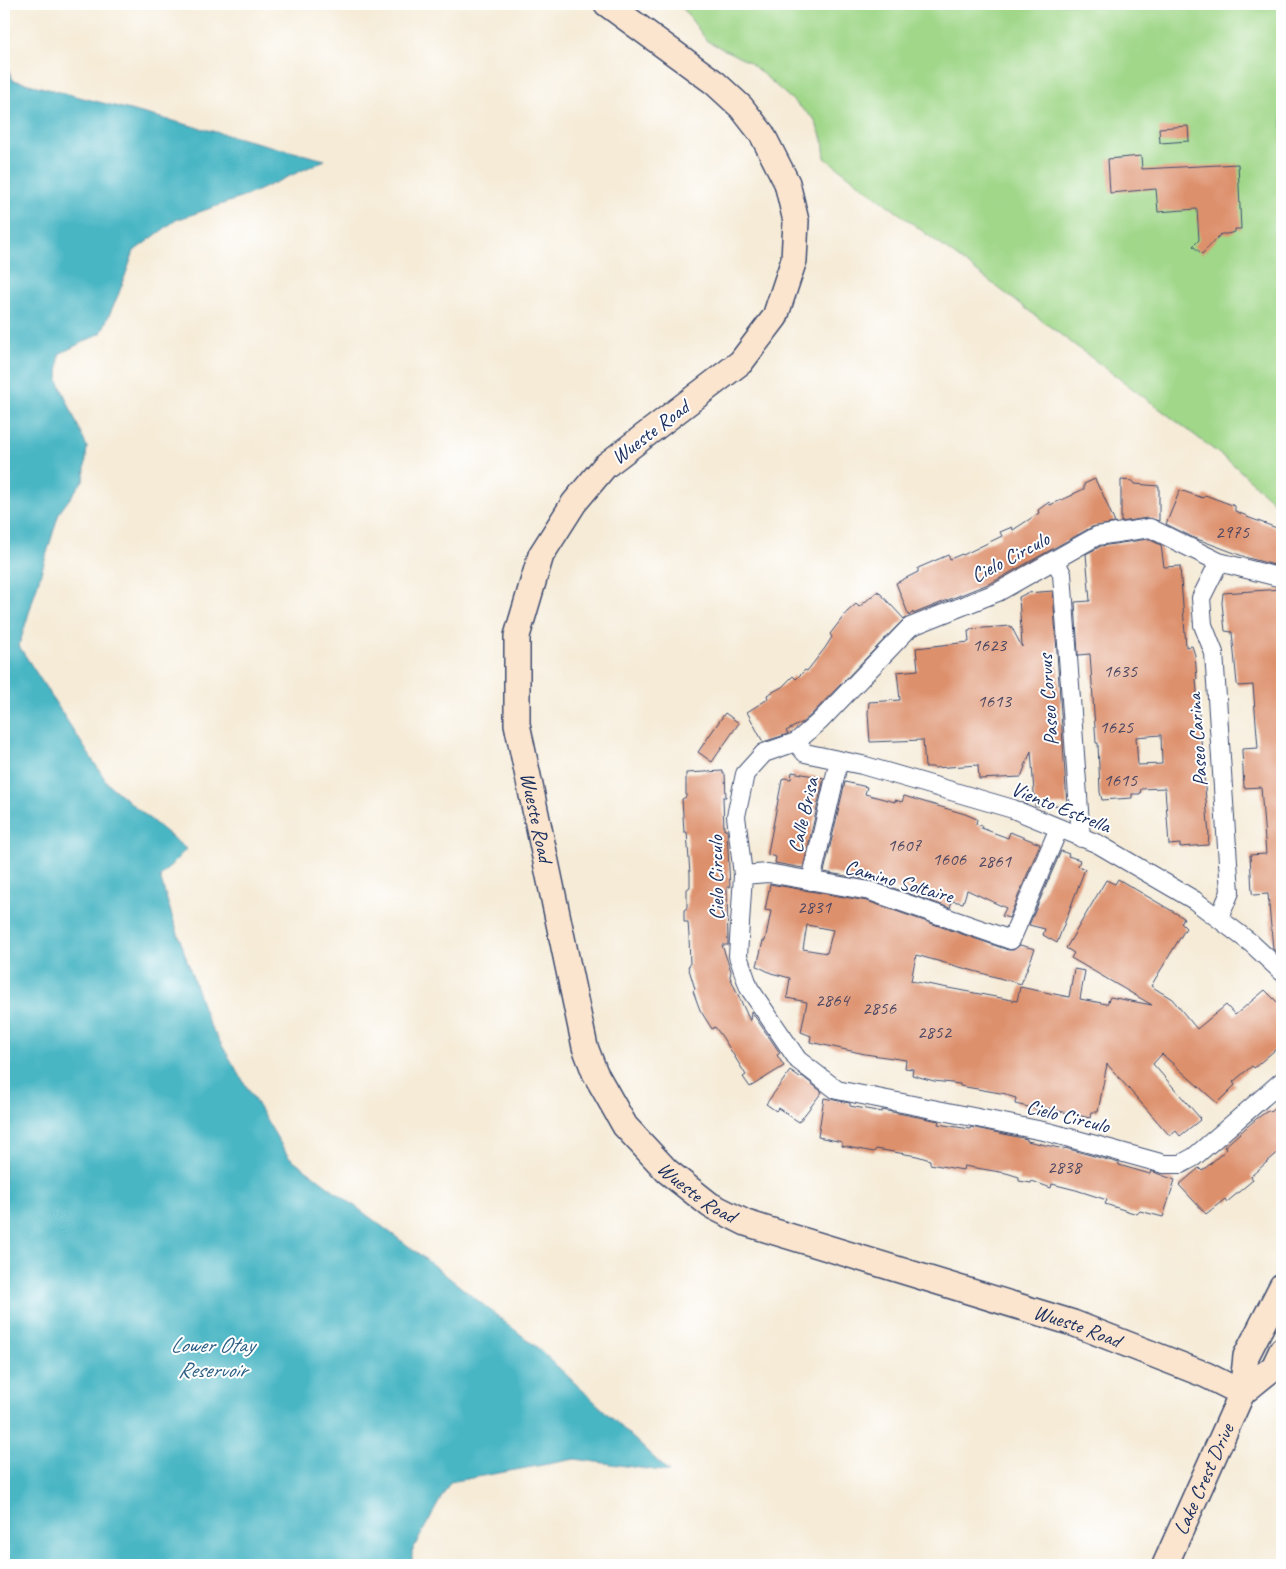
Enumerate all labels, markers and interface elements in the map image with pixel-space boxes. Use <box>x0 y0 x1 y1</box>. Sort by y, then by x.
street label: Wueste Road <box>606 393 696 470</box>
house number: 2975 <box>1215 520 1251 544</box>
street label: Cielo Circulo <box>966 525 1055 588</box>
house number: 1623 <box>972 633 1008 657</box>
street label: Paseo Corvus <box>1032 652 1064 747</box>
house number: 1635 <box>1103 659 1139 683</box>
house number: 1613 <box>977 689 1013 713</box>
street label: Paseo Carina <box>1181 690 1213 788</box>
house number: 1625 <box>1099 715 1135 739</box>
house number: 1615 <box>1103 768 1139 792</box>
street label: Wueste Road <box>515 770 559 867</box>
street label: Calle Brisa <box>782 773 825 855</box>
street label: Viento Estrella <box>1007 775 1116 839</box>
house number: 1607 <box>887 833 923 857</box>
street label: Cielo Circulo <box>702 834 730 921</box>
house number: 1606 <box>932 847 968 871</box>
house number: 2861 <box>977 849 1013 873</box>
street label: Camino Soltaire <box>842 853 958 909</box>
house number: 2831 <box>797 895 833 919</box>
house number: 2864 <box>815 988 852 1012</box>
house number: 2856 <box>862 996 898 1020</box>
house number: 2852 <box>917 1020 953 1044</box>
street label: Cielo Circulo <box>1024 1093 1114 1139</box>
house number: 2838 <box>1047 1155 1084 1179</box>
street label: Wueste Road <box>652 1156 743 1230</box>
street label: Wueste Road <box>1031 1299 1127 1355</box>
water label: Lower Otay Reservoir <box>170 1331 257 1384</box>
street label: Lake Crest Drive <box>1167 1419 1240 1539</box>

